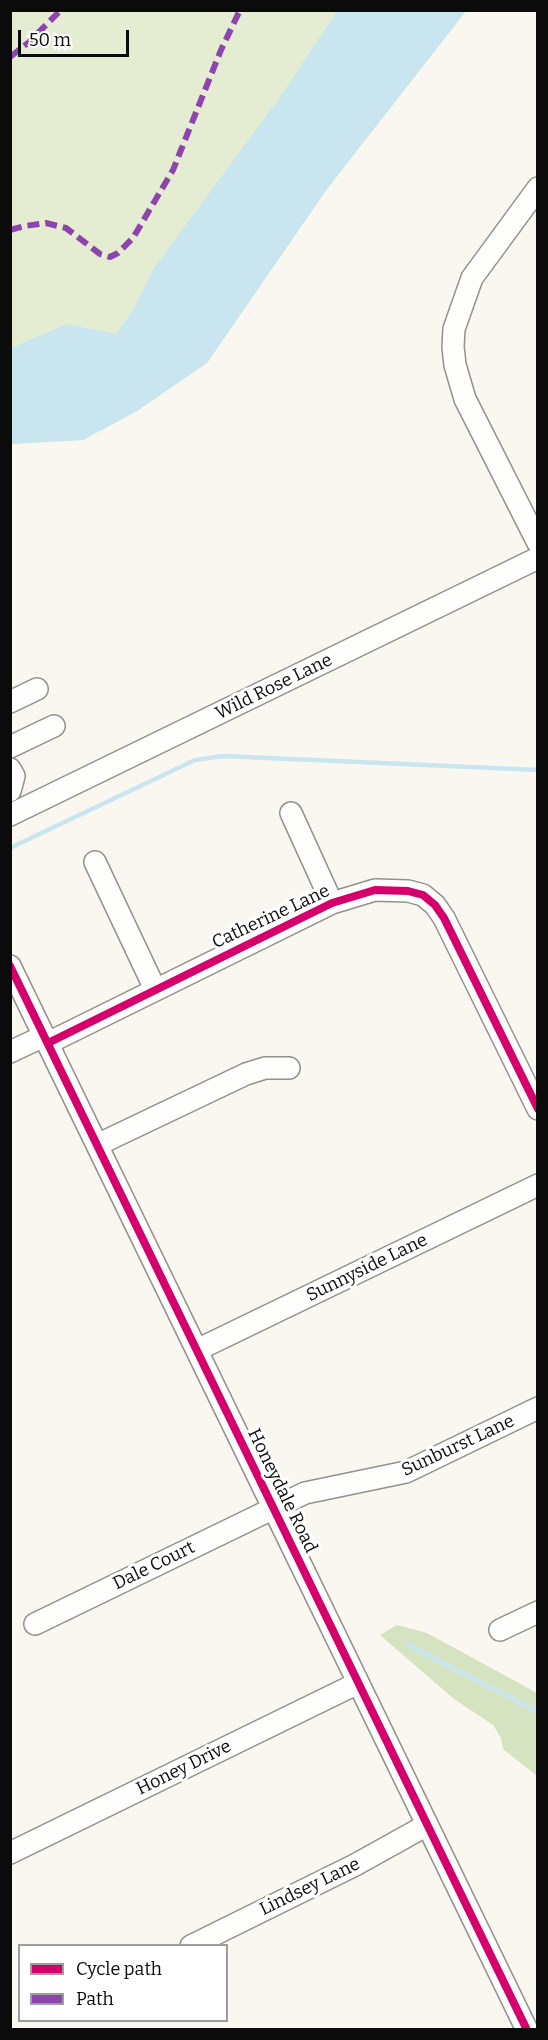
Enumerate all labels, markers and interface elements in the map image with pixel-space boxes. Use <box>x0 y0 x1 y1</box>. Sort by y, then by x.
scale bar <box>21 18 132 56</box>
text: 50 m <box>29 29 71 51</box>
street label: Wild Rose Lane <box>212 649 336 725</box>
street label: Catherine Lane <box>209 880 333 954</box>
street label: Sunnyside Lane <box>303 1229 431 1307</box>
street label: Sunburst Lane <box>398 1410 518 1482</box>
street label: Honeydale Road <box>243 1425 321 1557</box>
street label: Dale Court <box>110 1537 198 1595</box>
street label: Honey Drive <box>133 1736 235 1800</box>
street label: Lindsey Lane <box>256 1853 364 1921</box>
legend <box>18 1944 228 2022</box>
text: Cycle path <box>76 1958 162 1980</box>
text: Path <box>76 1988 114 2010</box>

